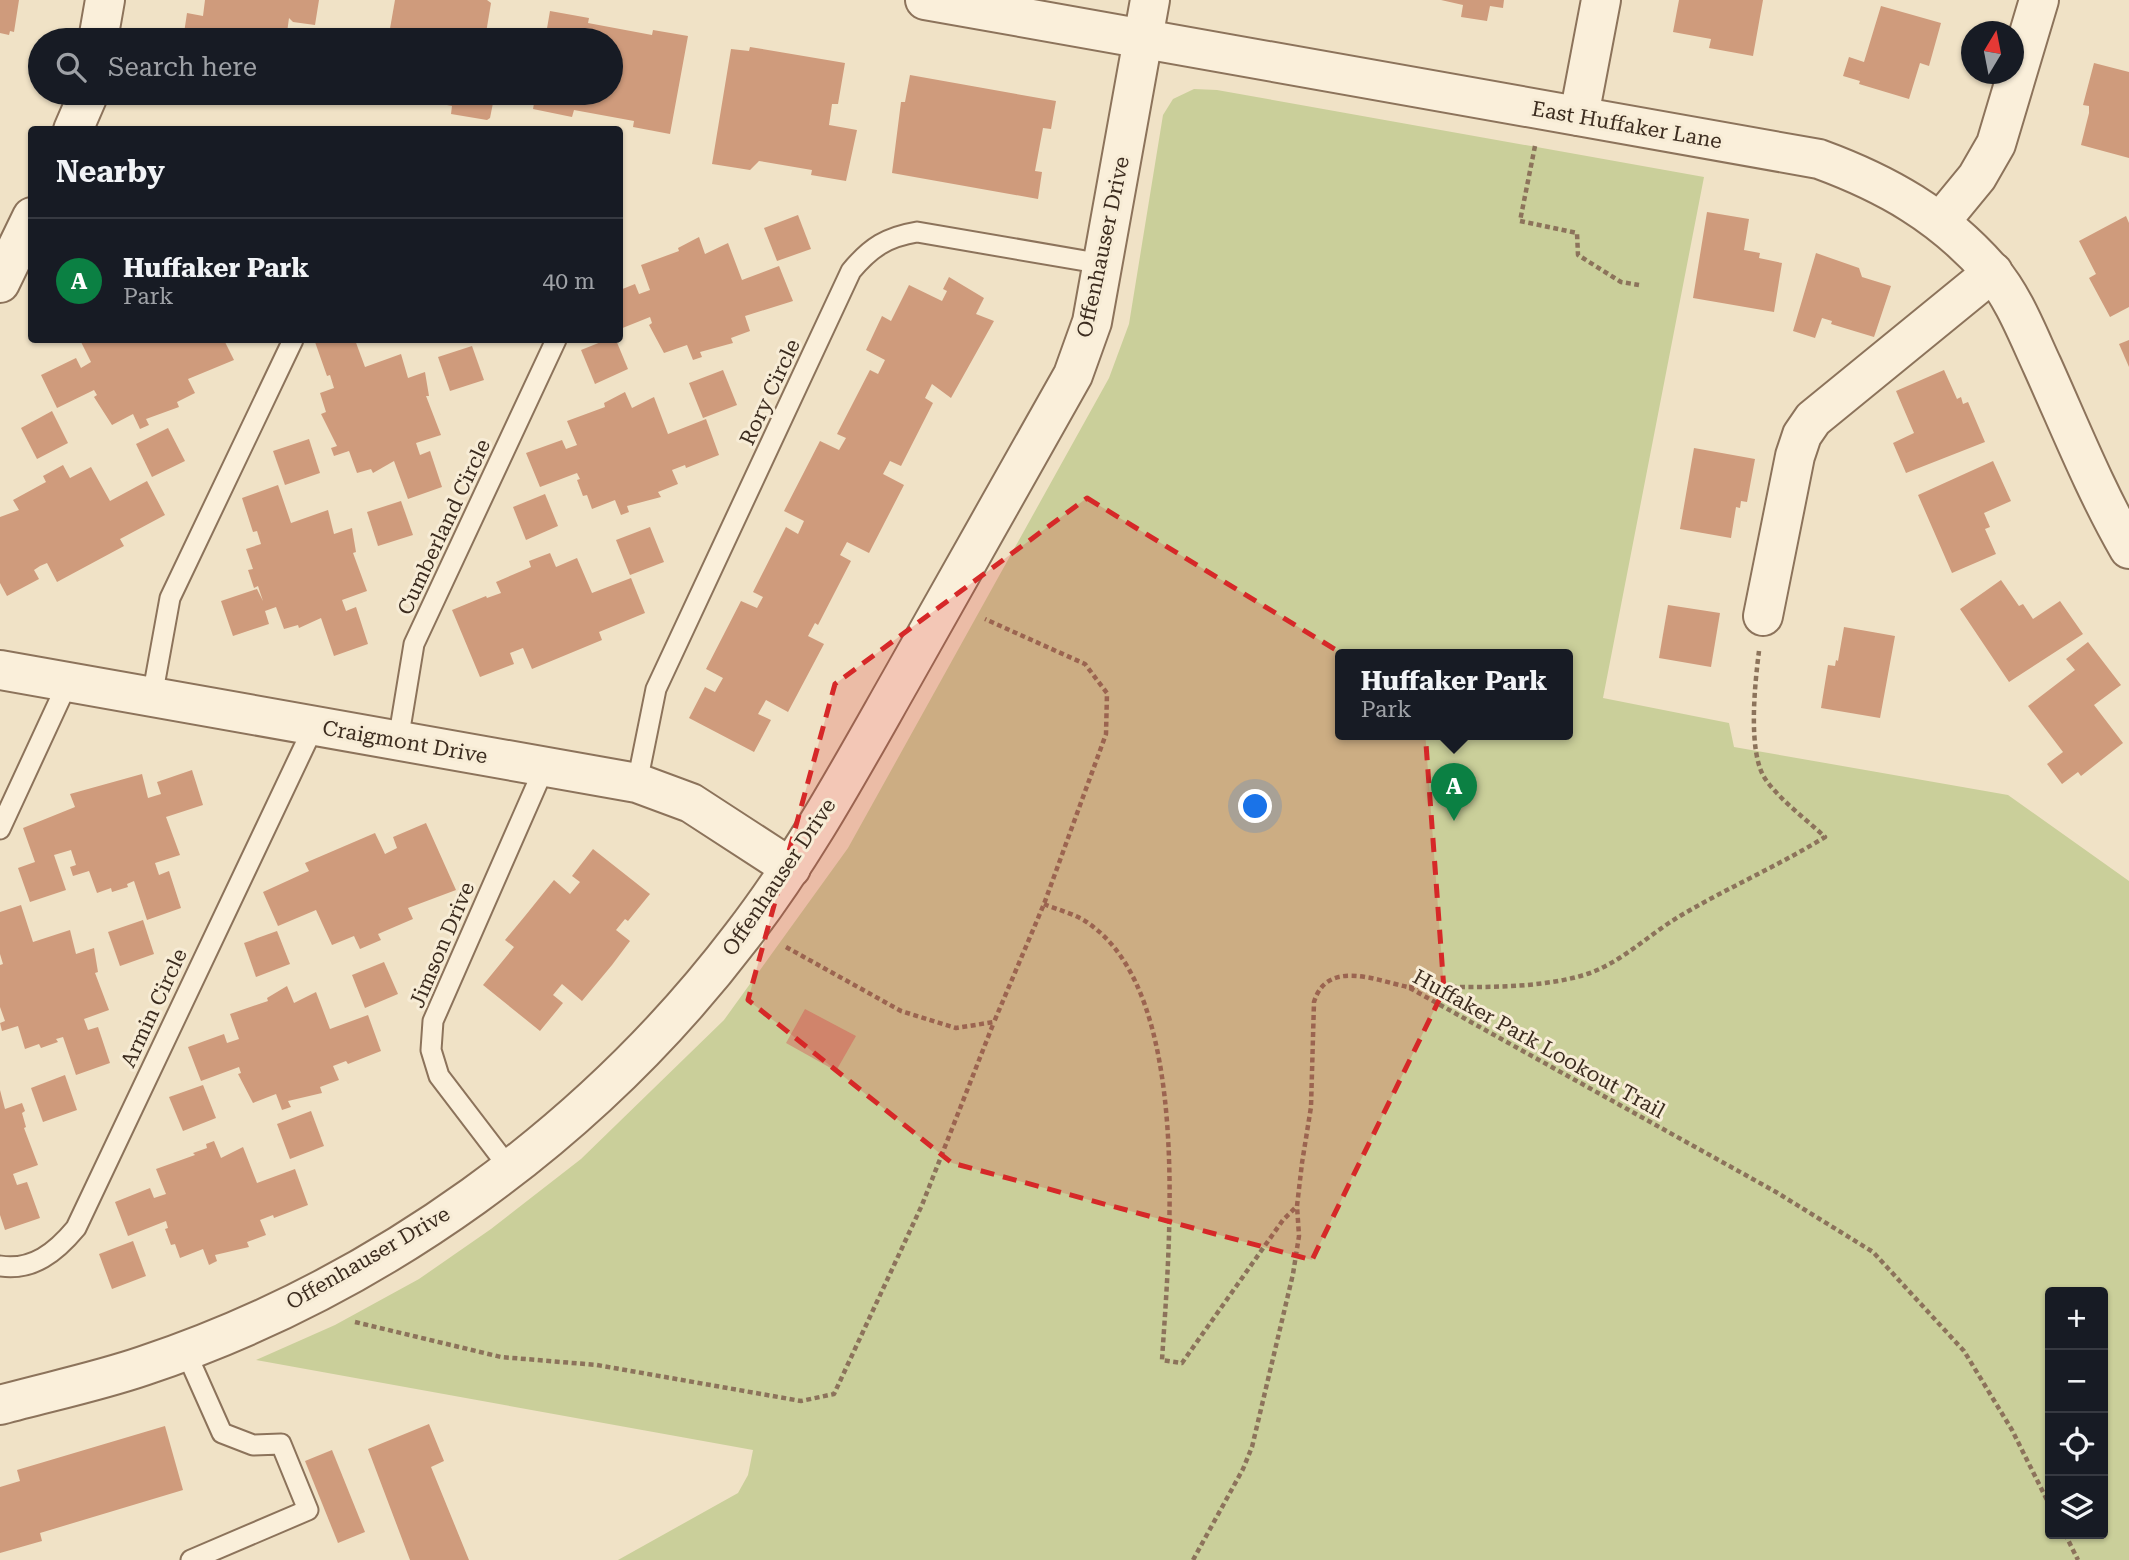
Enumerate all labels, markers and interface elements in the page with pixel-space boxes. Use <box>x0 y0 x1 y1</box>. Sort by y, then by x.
north arrow <box>1961 21 2024 84</box>
search box <box>28 28 623 105</box>
icon: search <box>52 48 90 86</box>
text: Search here <box>108 52 257 82</box>
street label: East Huffaker Lane <box>1530 96 1724 154</box>
text: Nearby <box>56 154 165 189</box>
street label: Offenhauser Drive <box>1072 154 1134 340</box>
text: Huffaker Park <box>123 253 309 283</box>
text: A <box>71 268 87 295</box>
text: 40 m <box>542 268 595 295</box>
text: Park <box>123 283 174 310</box>
street label: Rory Circle <box>735 335 805 449</box>
street label: Cumberland Circle <box>393 435 495 619</box>
popup <box>1335 649 1573 740</box>
text: Huffaker Park <box>1361 666 1547 696</box>
text: Park <box>1361 696 1412 723</box>
street label: Craigmont Drive <box>321 716 489 768</box>
pin: A <box>1431 763 1477 821</box>
your location <box>1238 789 1272 823</box>
street label: Offenhauser Drive <box>717 794 841 960</box>
street label: Jimson Drive <box>405 879 479 1011</box>
street label: Armin Circle <box>116 945 192 1071</box>
street label: Huffaker Park Lookout Trail <box>1409 965 1670 1124</box>
street label: Offenhauser Drive <box>282 1201 454 1315</box>
map controls <box>2045 1287 2108 1539</box>
button: + <box>2045 1287 2108 1350</box>
button: − <box>2045 1350 2108 1413</box>
button: locate <box>2045 1413 2108 1476</box>
button: layers <box>2045 1476 2108 1539</box>

